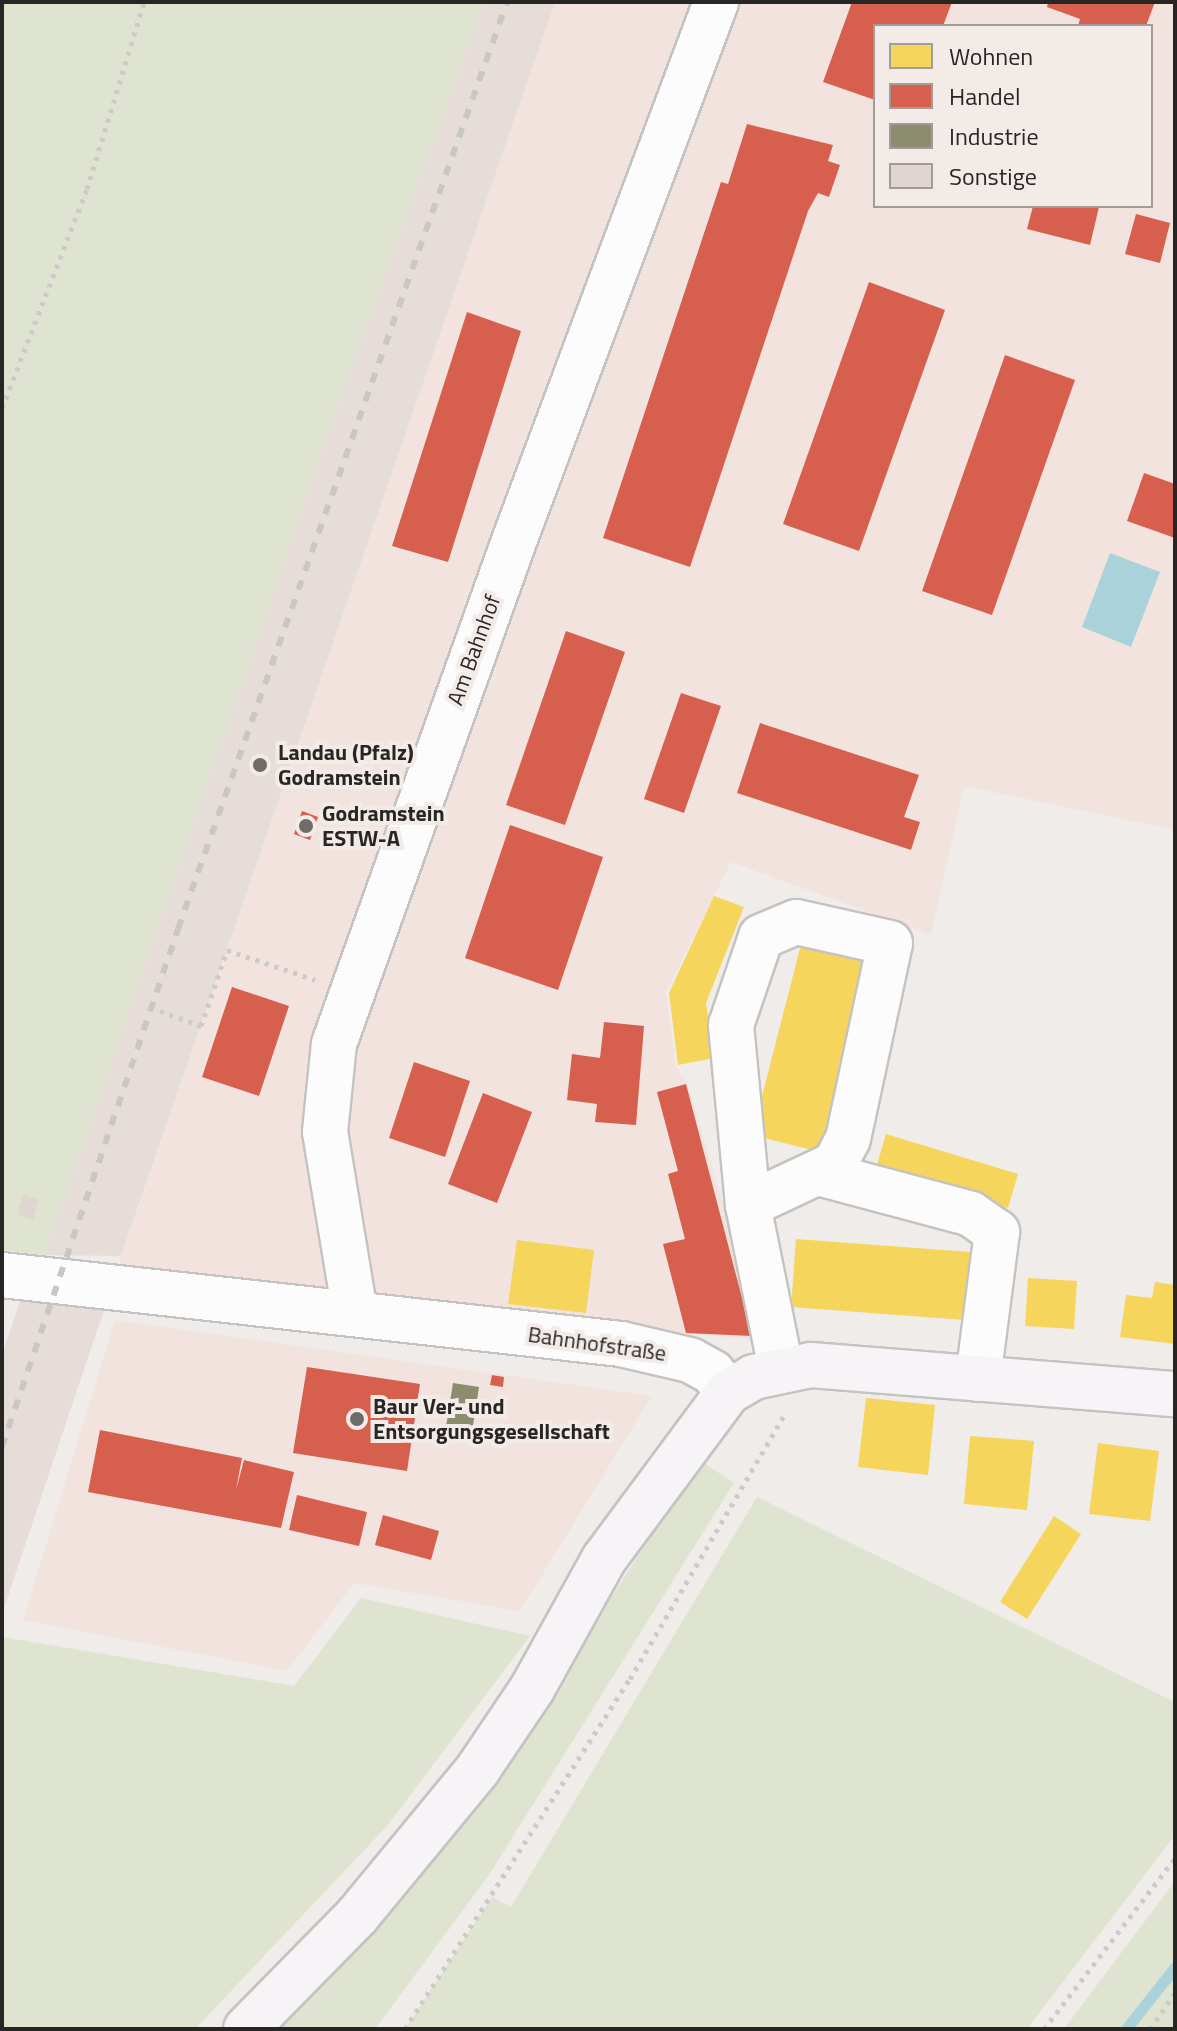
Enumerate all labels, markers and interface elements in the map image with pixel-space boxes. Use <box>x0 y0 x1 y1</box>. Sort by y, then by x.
legend <box>873 24 1153 208</box>
text: Wohnen <box>949 38 1033 74</box>
text: Handel <box>949 78 1020 114</box>
text: Industrie <box>949 118 1039 154</box>
text: Sonstige <box>949 158 1037 194</box>
street label: Am Bahnhof <box>442 591 506 709</box>
place label: Landau (Pfalz) Godramstein <box>278 739 414 790</box>
marker: Landau (Pfalz) Godramstein <box>249 754 271 776</box>
place label: Godramstein ESTW-A <box>322 800 445 852</box>
marker: Godramstein ESTW-A <box>297 817 315 835</box>
street label: Bahnhofstraße <box>526 1321 668 1367</box>
place label: Baur Ver- und Entsorgungsgesellschaft <box>373 1393 610 1444</box>
marker: Baur Ver- und Entsorgungsgesellschaft <box>348 1410 366 1428</box>

